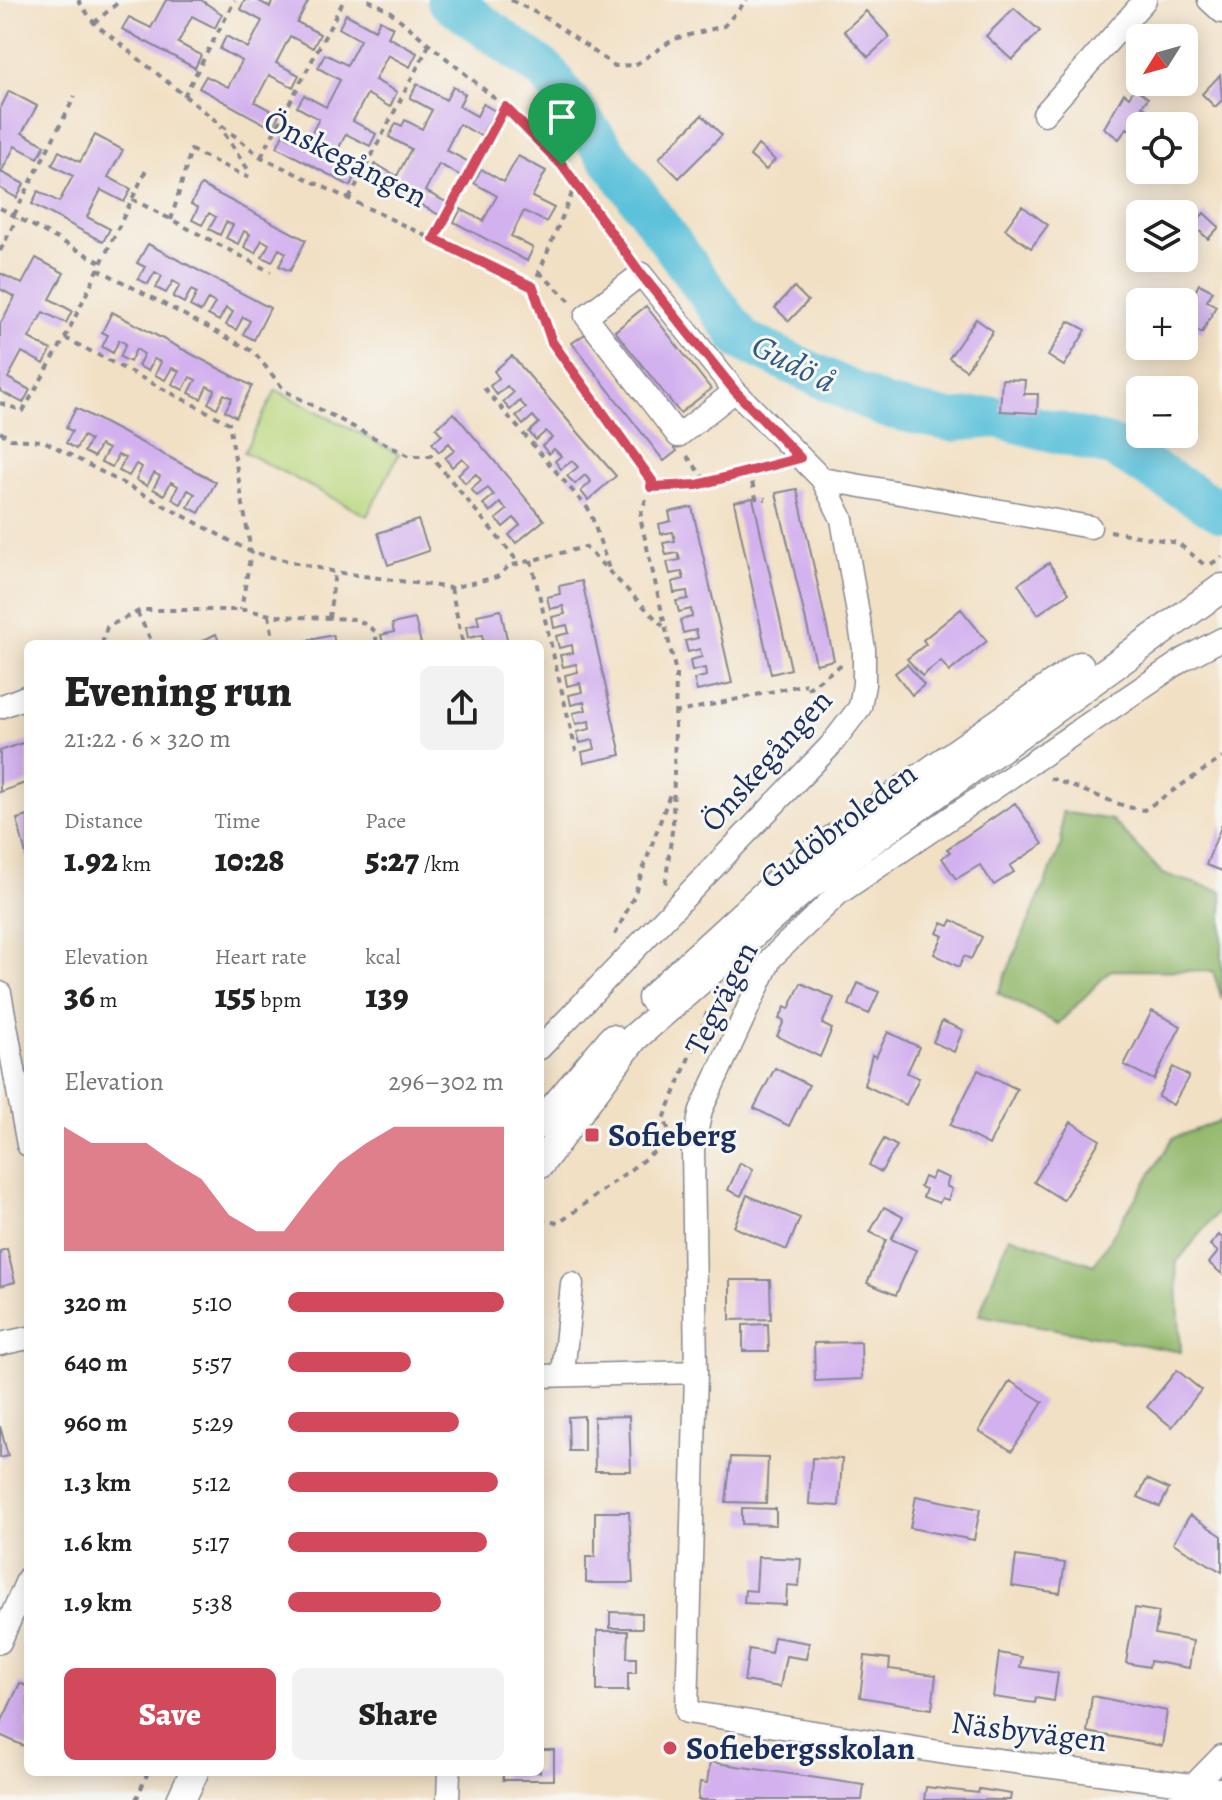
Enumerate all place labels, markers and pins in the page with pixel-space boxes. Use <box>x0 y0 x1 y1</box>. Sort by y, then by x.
pin <box>528 83 596 165</box>
place label: Sofieberg <box>608 1113 737 1157</box>
marker: Sofieberg <box>583 1126 601 1144</box>
place label: Sofiebergsskolan <box>686 1726 915 1770</box>
marker: Sofiebergsskolan <box>661 1739 679 1757</box>

